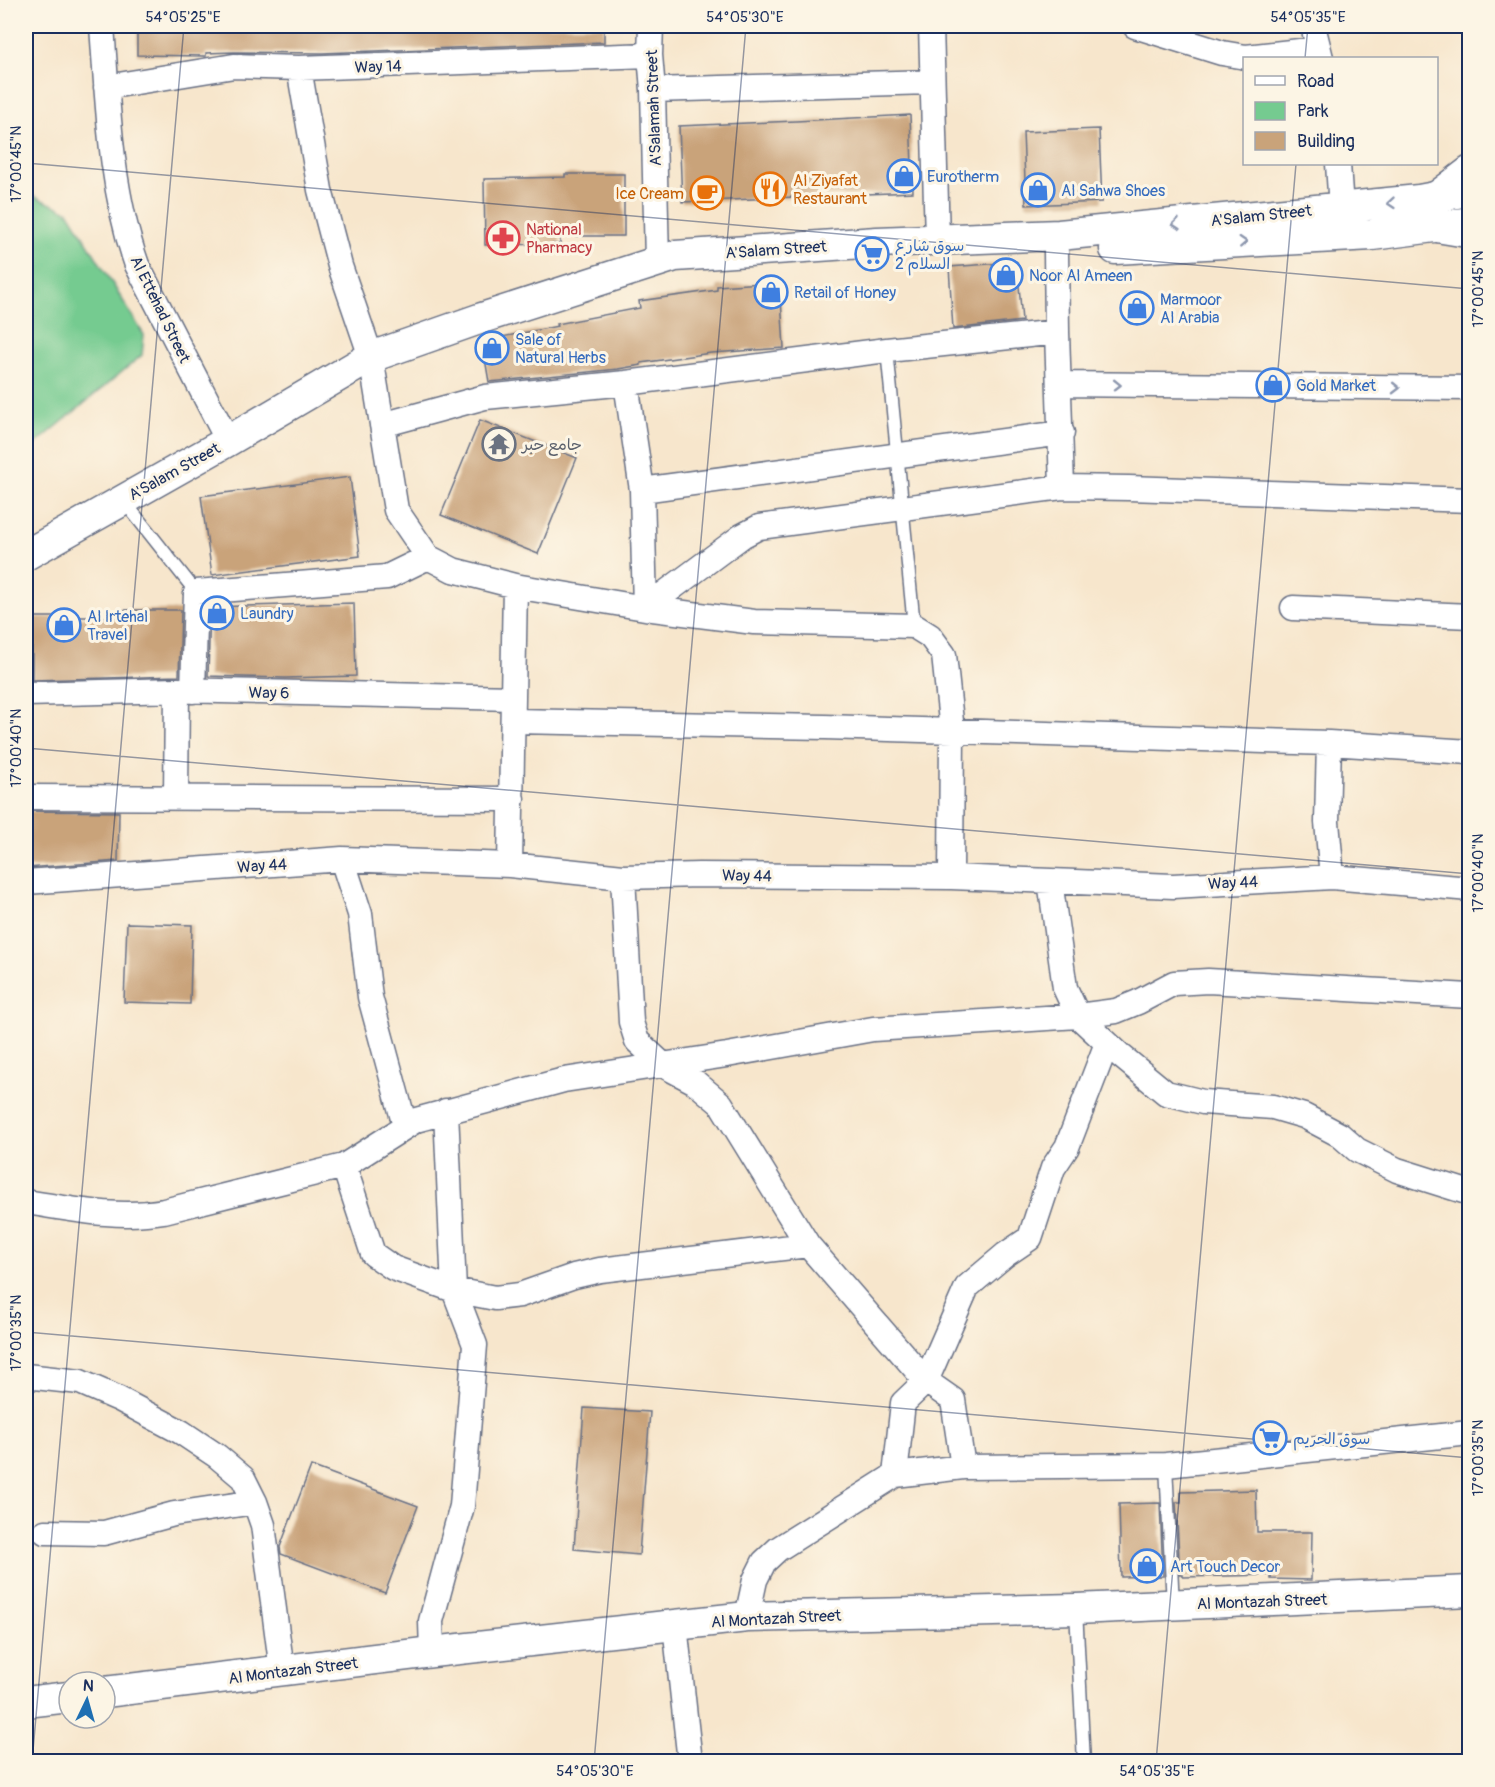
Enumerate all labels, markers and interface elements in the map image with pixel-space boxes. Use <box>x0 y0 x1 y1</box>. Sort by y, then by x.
text: 54°05'25"E <box>145 8 221 27</box>
text: 54°05'30"E <box>706 8 784 27</box>
text: 54°05'35"E <box>1270 8 1346 27</box>
street label: A'Salamah Street <box>642 49 666 166</box>
street label: Way 14 <box>354 56 402 78</box>
legend <box>1243 57 1438 165</box>
text: Road <box>1297 70 1334 93</box>
text: Park <box>1297 100 1329 123</box>
text: 17°00'45"N <box>7 126 26 202</box>
text: Building <box>1297 130 1355 153</box>
shop icon: Eurotherm <box>886 158 922 194</box>
place label: Eurotherm <box>927 167 999 187</box>
restaurant icon: Al Ziyafat Restaurant <box>752 171 788 207</box>
place label: Al Ziyafat Restaurant <box>793 171 867 209</box>
shop icon: Al Sahwa Shoes <box>1020 172 1056 208</box>
cafe icon: Ice Cream <box>689 175 725 211</box>
place label: Al Sahwa Shoes <box>1061 181 1165 201</box>
place label: Ice Cream <box>615 184 684 204</box>
one-way arrow <box>1387 196 1396 209</box>
street label: A'Salam Street <box>1210 201 1313 231</box>
one-way arrow <box>1172 217 1181 230</box>
pharmacy icon: National Pharmacy <box>485 220 521 256</box>
place label: National Pharmacy <box>526 220 592 258</box>
street label: A'Salam Street <box>725 236 828 264</box>
supermarket icon: سوق شارع السلام 2 <box>854 236 890 272</box>
place label: سوق شارع السلام 2 <box>895 236 964 276</box>
one-way arrow <box>1238 236 1247 249</box>
text: 17°00'45"N <box>1469 251 1488 327</box>
street label: Al Ettehad Street <box>126 253 195 367</box>
shop icon: Noor Al Ameen <box>988 257 1024 293</box>
place label: Noor Al Ameen <box>1029 266 1133 286</box>
shop icon: Retail of Honey <box>753 274 789 310</box>
place label: Retail of Honey <box>794 283 896 303</box>
shop icon: Marmoor Al Arabia <box>1119 290 1155 326</box>
place label: Marmoor Al Arabia <box>1160 290 1222 328</box>
shop icon: Sale of Natural Herbs <box>474 330 510 366</box>
place label: Sale of Natural Herbs <box>515 330 606 368</box>
shop icon: Gold Market <box>1255 367 1291 403</box>
place label: Gold Market <box>1296 376 1377 396</box>
one-way arrow <box>1113 378 1122 391</box>
one-way arrow <box>1392 381 1401 394</box>
temple icon: جامع حبر <box>481 426 517 462</box>
place label: جامع حبر <box>520 435 582 456</box>
street label: A'Salam Street <box>125 438 224 505</box>
shop icon: Laundry <box>199 595 235 631</box>
place label: Laundry <box>240 604 294 624</box>
shop icon: Al Irtehal Travel <box>46 607 82 643</box>
place label: Al Irtehal Travel <box>87 607 148 645</box>
street label: Way 6 <box>248 683 290 703</box>
text: 17°00'40"N <box>7 708 26 788</box>
text: 17°00'40"N <box>1469 833 1488 913</box>
street label: Way 44 <box>236 854 288 878</box>
street label: Way 44 <box>722 866 772 886</box>
street label: Way 44 <box>1208 872 1259 894</box>
text: 17°00'35"N <box>7 1295 26 1371</box>
supermarket icon: سوق الحريم <box>1252 1420 1288 1456</box>
text: 17°00'35"N <box>1469 1420 1488 1496</box>
place label: سوق الحريم <box>1293 1429 1370 1451</box>
shop icon: Art Touch Decor <box>1129 1548 1165 1584</box>
place label: Art Touch Decor <box>1170 1557 1281 1577</box>
street label: Al Montazah Street <box>1196 1590 1328 1614</box>
street label: Al Montazah Street <box>710 1606 842 1632</box>
street label: Al Montazah Street <box>227 1653 360 1689</box>
north arrow <box>57 1670 117 1730</box>
text: N <box>82 1676 95 1697</box>
text: 54°05'30"E <box>556 1762 634 1781</box>
text: 54°05'35"E <box>1119 1762 1195 1781</box>

